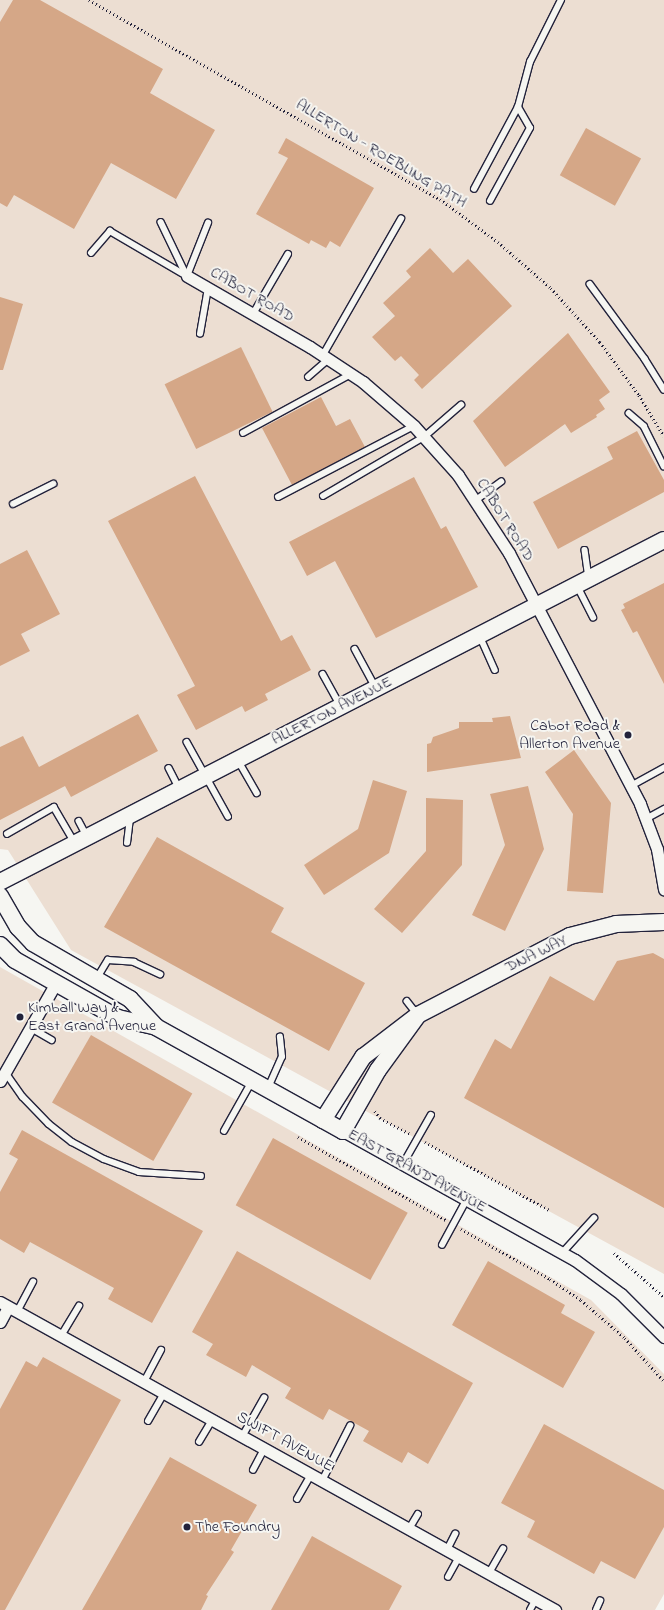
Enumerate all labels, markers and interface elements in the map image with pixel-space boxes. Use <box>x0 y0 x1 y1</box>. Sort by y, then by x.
street label: ALLERTON - ROEBLING PATH <box>292 95 470 213</box>
street label: CABOT ROAD <box>206 263 298 327</box>
street label: CABOT ROAD <box>472 475 538 565</box>
street label: ALLERTON AVENUE <box>269 672 395 750</box>
place label: Cabot Road & Allerton Avenue <box>519 716 620 754</box>
marker: Cabot Road & Allerton Avenue <box>623 730 633 740</box>
street label: DNA WAY <box>502 931 570 977</box>
place label: Kimball Way & East Grand Avenue <box>28 998 156 1036</box>
marker: Kimball Way & East Grand Avenue <box>15 1012 25 1022</box>
street label: EAST GRAND AVENUE <box>344 1125 490 1217</box>
street label: SWIFT AVENUE <box>233 1408 337 1476</box>
place label: The Foundry <box>195 1517 280 1537</box>
marker: The Foundry <box>182 1522 192 1532</box>

